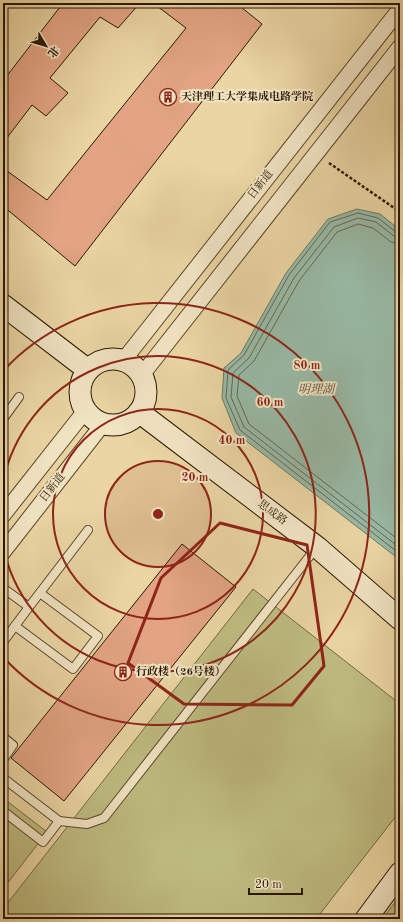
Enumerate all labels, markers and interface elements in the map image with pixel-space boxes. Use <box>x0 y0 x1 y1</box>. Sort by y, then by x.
north arrow <box>26 26 66 66</box>
text: 北 <box>45 44 61 60</box>
building icon: 天津理工大学集成电路学院 <box>158 87 178 107</box>
place label: 天津理工大学集成电路学院 <box>181 90 314 103</box>
street label: 日新道 <box>245 167 275 201</box>
text: 80 m <box>294 360 321 372</box>
water label: 明理湖 <box>298 383 336 396</box>
text: 60 m <box>257 397 284 409</box>
text: 40 m <box>219 435 246 447</box>
street label: 日新道 <box>37 470 67 504</box>
text: 20 m <box>182 472 209 484</box>
street label: 思成路 <box>256 497 290 527</box>
centre of rings <box>151 507 165 521</box>
building icon: 行政楼（26号楼） <box>113 662 133 682</box>
place label: 行政楼（26号楼） <box>136 665 226 678</box>
scale bar <box>249 870 302 896</box>
text: 20 m <box>255 879 282 891</box>

